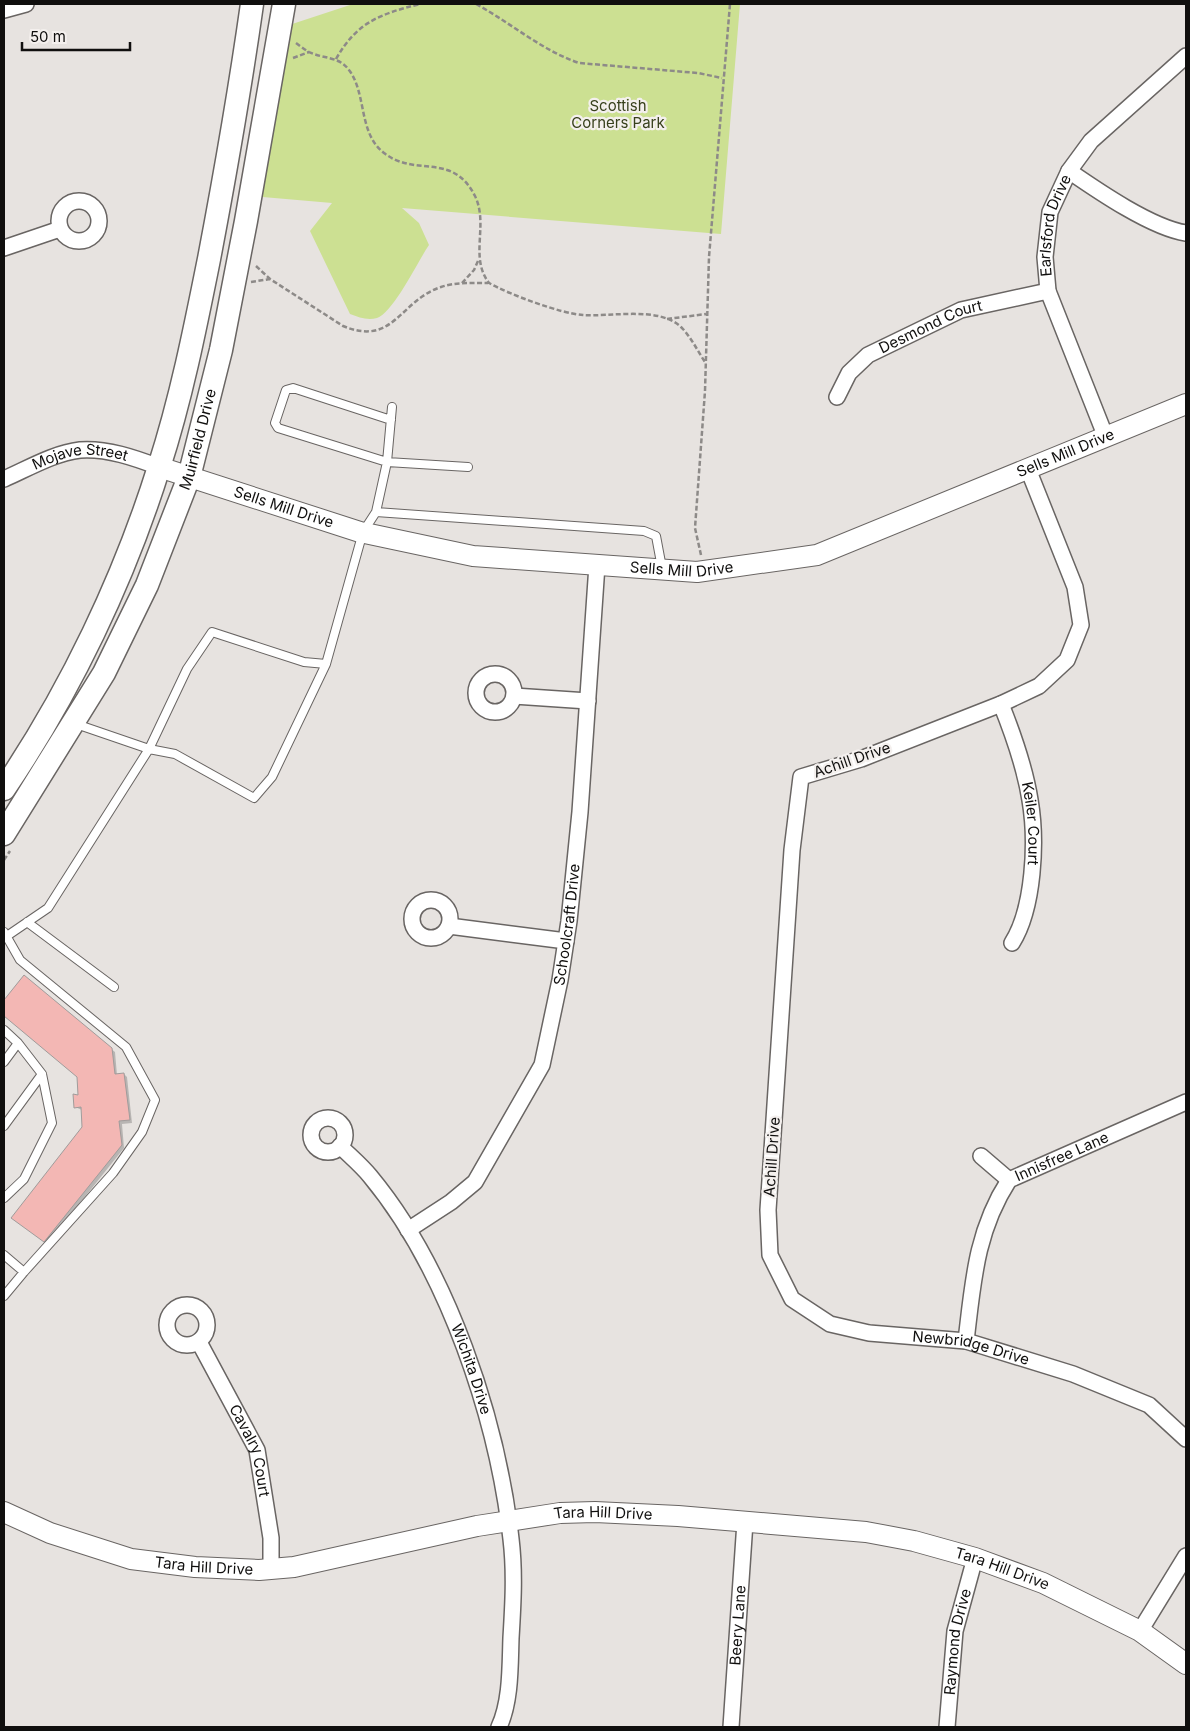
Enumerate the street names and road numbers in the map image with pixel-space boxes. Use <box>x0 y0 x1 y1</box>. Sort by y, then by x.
street label: Earlsford Drive <box>1035 171 1075 277</box>
street label: Desmond Court <box>876 296 984 357</box>
street label: Muirfield Drive <box>175 387 220 493</box>
street label: Sells Mill Drive <box>1014 424 1117 481</box>
street label: Mojave Street <box>29 440 130 474</box>
street label: Sells Mill Drive <box>232 482 336 532</box>
street label: Sells Mill Drive <box>629 557 734 581</box>
street label: Achill Drive <box>811 737 893 782</box>
street label: Keiler Court <box>1018 780 1043 866</box>
street label: Schoolcraft Drive <box>549 863 584 987</box>
street label: Achill Drive <box>759 1116 784 1198</box>
street label: Innisfree Lane <box>1012 1127 1111 1185</box>
street label: Wichita Drive <box>447 1321 496 1417</box>
street label: Newbridge Drive <box>912 1327 1032 1369</box>
street label: Cavalry Court <box>225 1401 274 1498</box>
street label: Tara Hill Drive <box>552 1502 653 1524</box>
street label: Tara Hill Drive <box>953 1543 1053 1594</box>
street label: Tara Hill Drive <box>154 1552 254 1579</box>
street label: Beery Lane <box>725 1584 750 1666</box>
street label: Raymond Drive <box>940 1586 975 1696</box>

